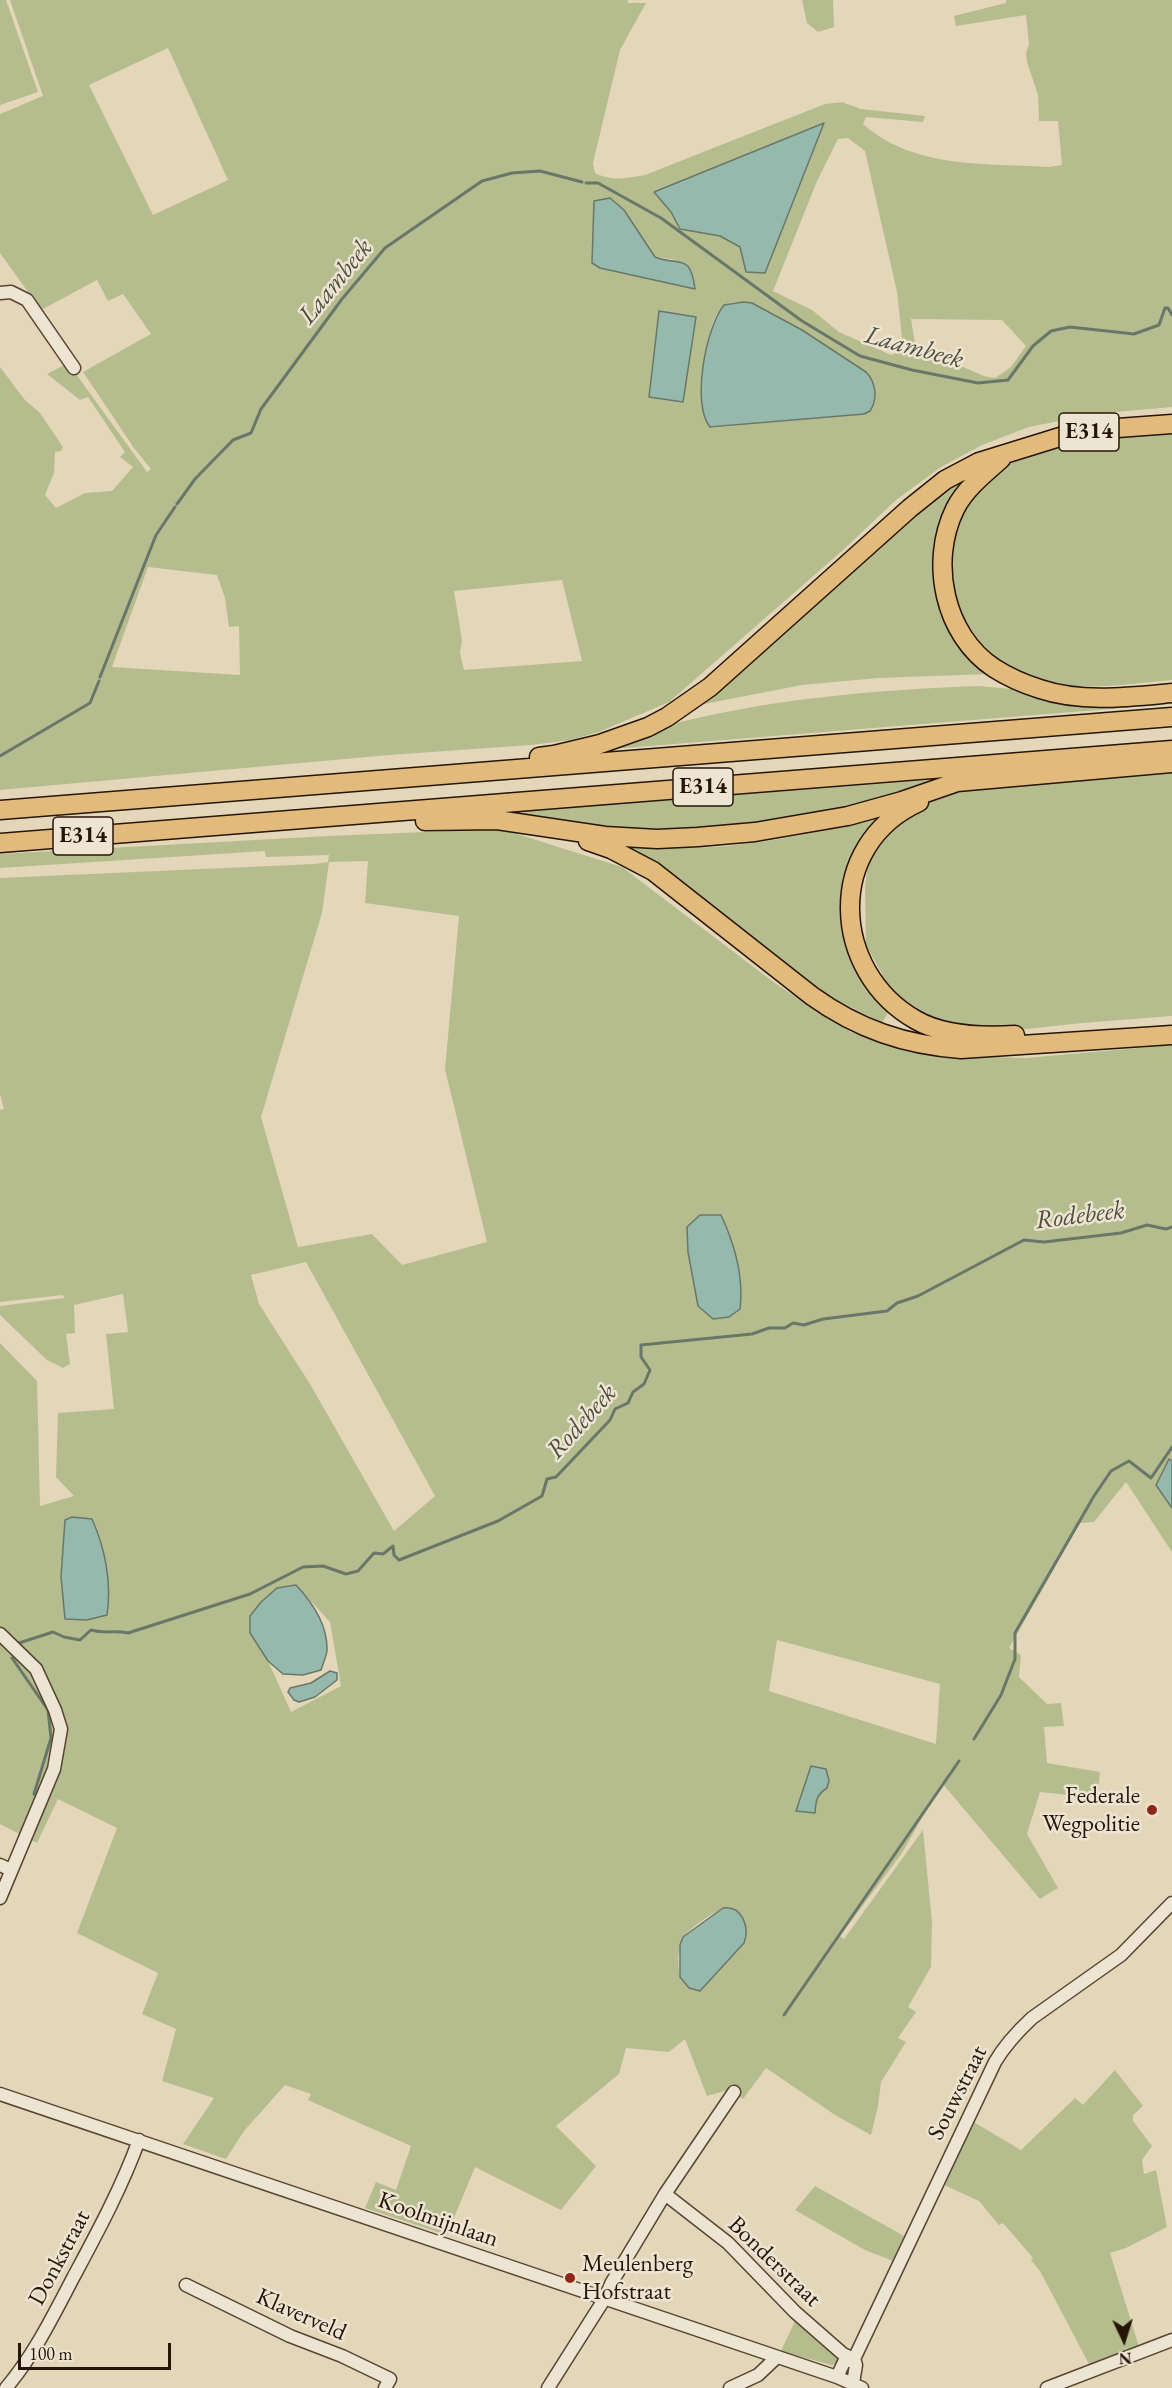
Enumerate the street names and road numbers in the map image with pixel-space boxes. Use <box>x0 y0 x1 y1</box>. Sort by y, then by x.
road number: E314 <box>1059 413 1119 451</box>
road number: E314 <box>673 768 733 806</box>
road number: E314 <box>53 817 113 855</box>
street label: Souwstraat <box>922 2041 994 2145</box>
street label: Koolmijnlaan <box>374 2186 502 2254</box>
street label: Donkstraat <box>23 2205 97 2311</box>
street label: Bonderstraat <box>722 2211 826 2313</box>
street label: Klaverveld <box>251 2282 351 2348</box>

